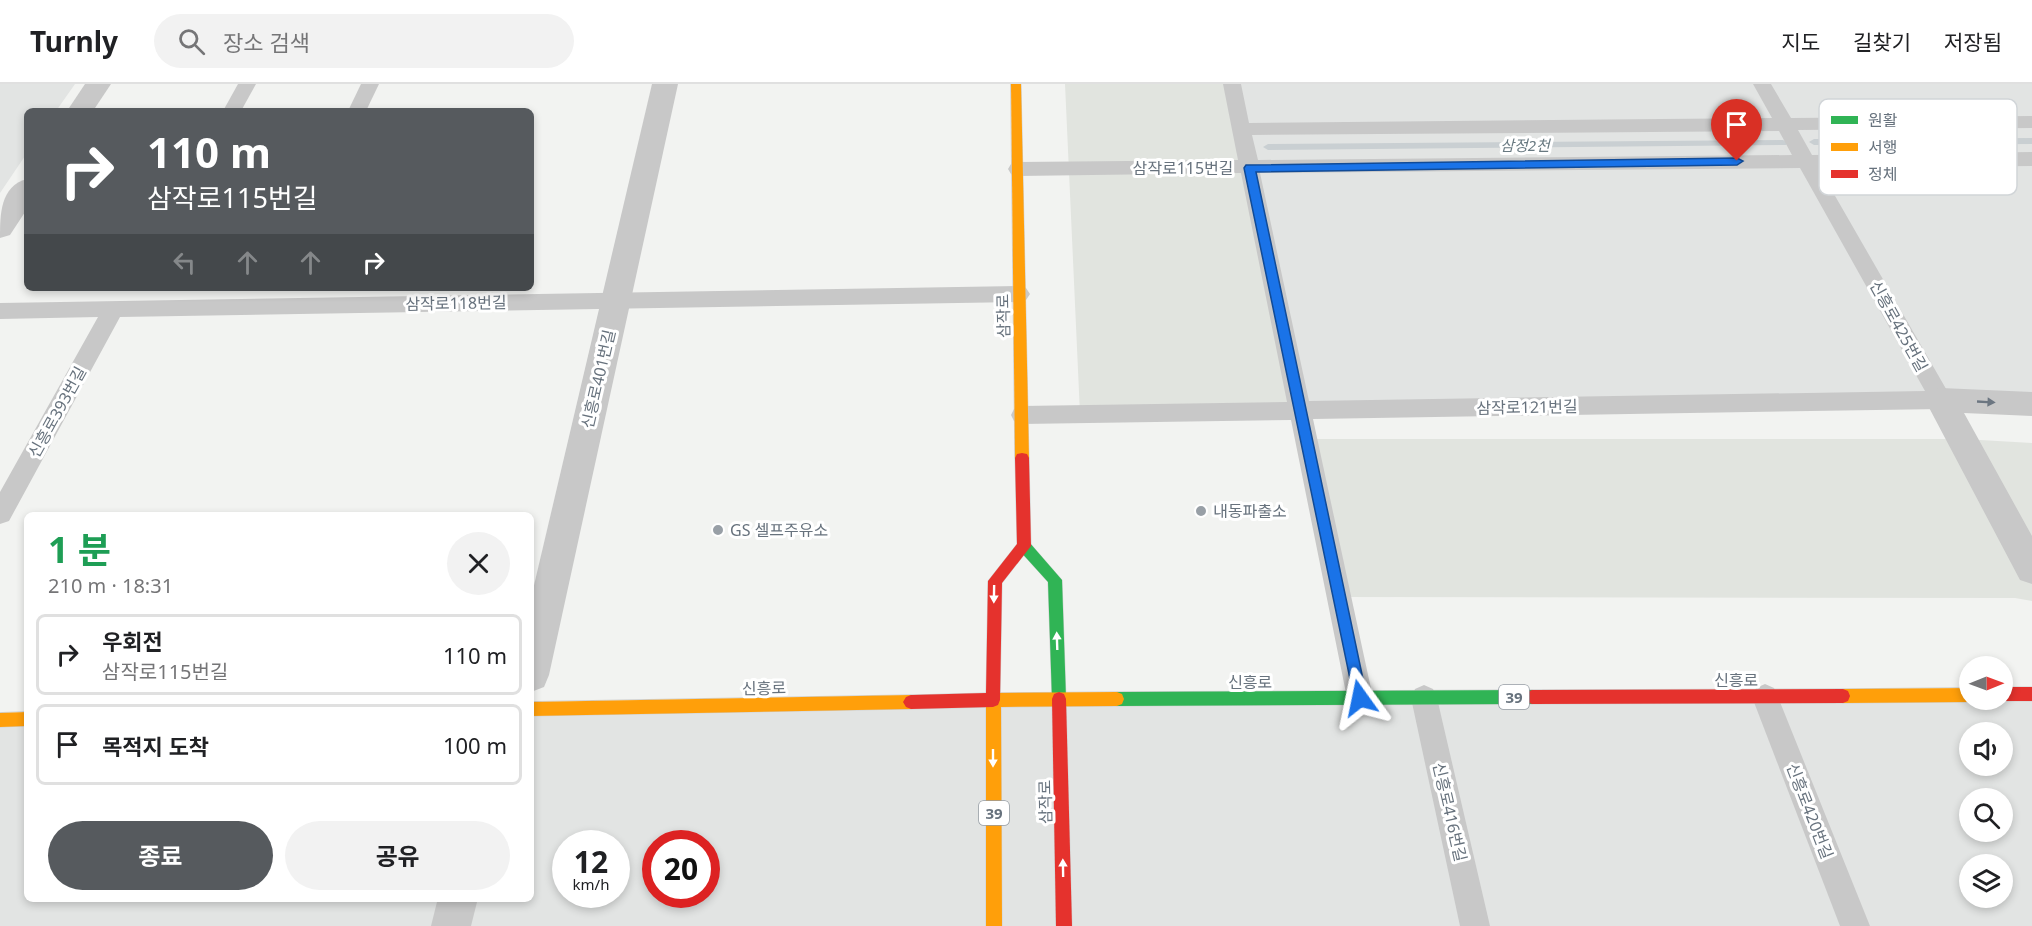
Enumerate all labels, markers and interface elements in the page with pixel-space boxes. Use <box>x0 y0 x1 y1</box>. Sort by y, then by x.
search box <box>154 14 574 68</box>
text: Turnly <box>30 22 118 60</box>
icon: search <box>175 25 208 58</box>
text: 장소 검색 <box>223 27 310 57</box>
text: 지도 <box>1781 28 1820 56</box>
text: 길찾기 <box>1853 28 1911 56</box>
text: 저장됨 <box>1944 28 2002 56</box>
pin <box>1711 99 1762 161</box>
legend <box>1819 99 2017 195</box>
icon: arrive <box>1720 108 1753 141</box>
text: 원활 <box>1868 109 1898 131</box>
text: 110 m <box>147 123 271 180</box>
icon: right <box>48 132 126 210</box>
water label: 삼정2천 <box>1500 135 1552 155</box>
text: 서행 <box>1868 136 1897 158</box>
street label: 삼작로115번길 <box>1132 157 1234 179</box>
text: 정체 <box>1868 163 1897 185</box>
text: 삼작로115번길 <box>147 179 318 216</box>
icon: left <box>168 246 201 279</box>
icon: ahead <box>231 246 264 279</box>
icon: ahead <box>294 246 327 279</box>
icon: right <box>357 246 390 279</box>
street label: 신흥로425번길 <box>1865 276 1933 376</box>
street label: 삼작로118번길 <box>405 291 507 315</box>
street label: 삼작로 <box>992 293 1014 338</box>
street label: 신흥로401번길 <box>576 327 620 431</box>
street label: 신흥로393번길 <box>23 362 91 462</box>
street label: 삼작로121번길 <box>1476 395 1578 419</box>
one-way arrow <box>1977 397 1996 406</box>
place label: 내동파출소 <box>1213 500 1287 522</box>
marker: 내동파출소 <box>1194 504 1208 518</box>
place label: GS 셀프주유소 <box>730 519 828 541</box>
marker: GS 셀프주유소 <box>711 523 725 537</box>
text: 1 분 <box>48 525 111 574</box>
button: close <box>447 532 510 595</box>
text: 210 m · 18:31 <box>48 572 173 599</box>
one-way arrow <box>990 585 999 604</box>
text: 우회전 <box>102 626 163 656</box>
one-way arrow <box>1052 631 1062 650</box>
icon: right <box>51 638 84 671</box>
text: 110 m <box>443 640 507 670</box>
north arrow <box>1959 656 2013 710</box>
map controls <box>1959 656 2013 908</box>
text: 삼작로115번길 <box>102 658 228 685</box>
position arrow <box>1328 666 1392 730</box>
street label: 신흥로 <box>1714 669 1758 691</box>
street label: 신흥로 <box>1228 671 1272 693</box>
street label: 신흥로 <box>742 677 787 699</box>
road number: 39 <box>1499 685 1529 709</box>
button: sound <box>1959 722 2013 776</box>
icon: arrive <box>51 728 84 761</box>
text: 100 m <box>443 730 507 760</box>
text: 목적지 도착 <box>102 731 209 761</box>
one-way arrow <box>989 749 998 768</box>
street label: 신흥로416번길 <box>1428 760 1472 864</box>
street label: 신흥로420번길 <box>1782 760 1838 862</box>
street label: 삼작로 <box>1034 779 1056 824</box>
button: search <box>1959 788 2013 842</box>
road number: 39 <box>979 801 1009 825</box>
button: 종료 <box>48 821 273 890</box>
button: 공유 <box>285 821 510 890</box>
speed limit sign: 20 <box>642 830 720 908</box>
text: 12 <box>574 841 608 882</box>
button: layers <box>1959 854 2013 908</box>
one-way arrow <box>1058 858 1067 877</box>
text: km/h <box>573 874 609 894</box>

